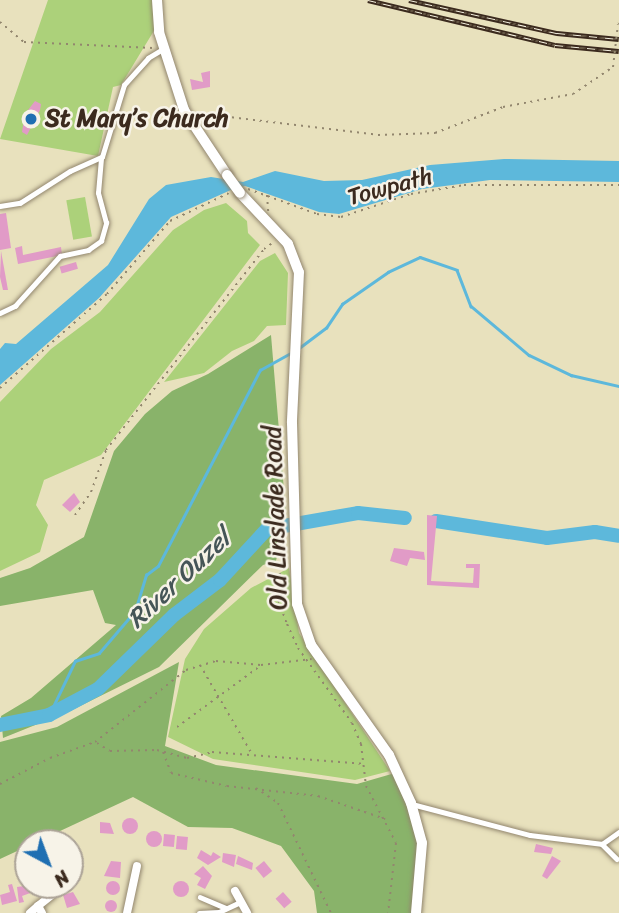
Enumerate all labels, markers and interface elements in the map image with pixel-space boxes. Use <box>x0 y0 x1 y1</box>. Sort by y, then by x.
place label: St Mary’s Church <box>45 105 226 133</box>
marker: St Mary’s Church <box>23 111 39 127</box>
street label: Towpath <box>344 162 436 212</box>
street label: Old Linslade Road <box>258 426 294 610</box>
water label: River Ouzel <box>121 523 237 635</box>
north arrow <box>14 829 84 899</box>
text: N <box>46 862 78 895</box>

